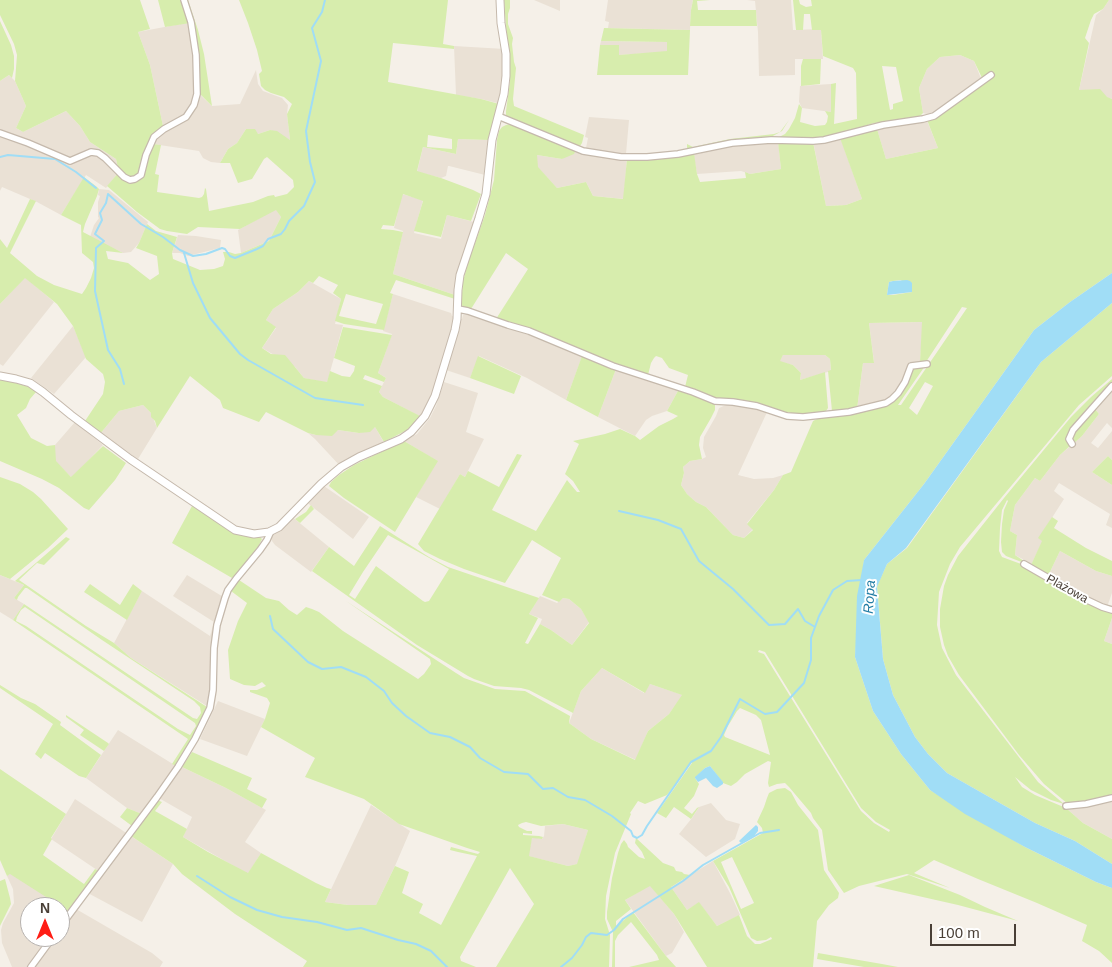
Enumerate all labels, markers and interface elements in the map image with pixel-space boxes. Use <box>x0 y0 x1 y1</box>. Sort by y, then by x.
street label: Plażowa <box>1044 572 1090 606</box>
water label: Ropa <box>860 580 880 614</box>
north arrow <box>20 897 70 947</box>
text: N <box>40 900 50 916</box>
scale bar <box>932 914 1018 946</box>
text: 100 m <box>938 924 980 941</box>

